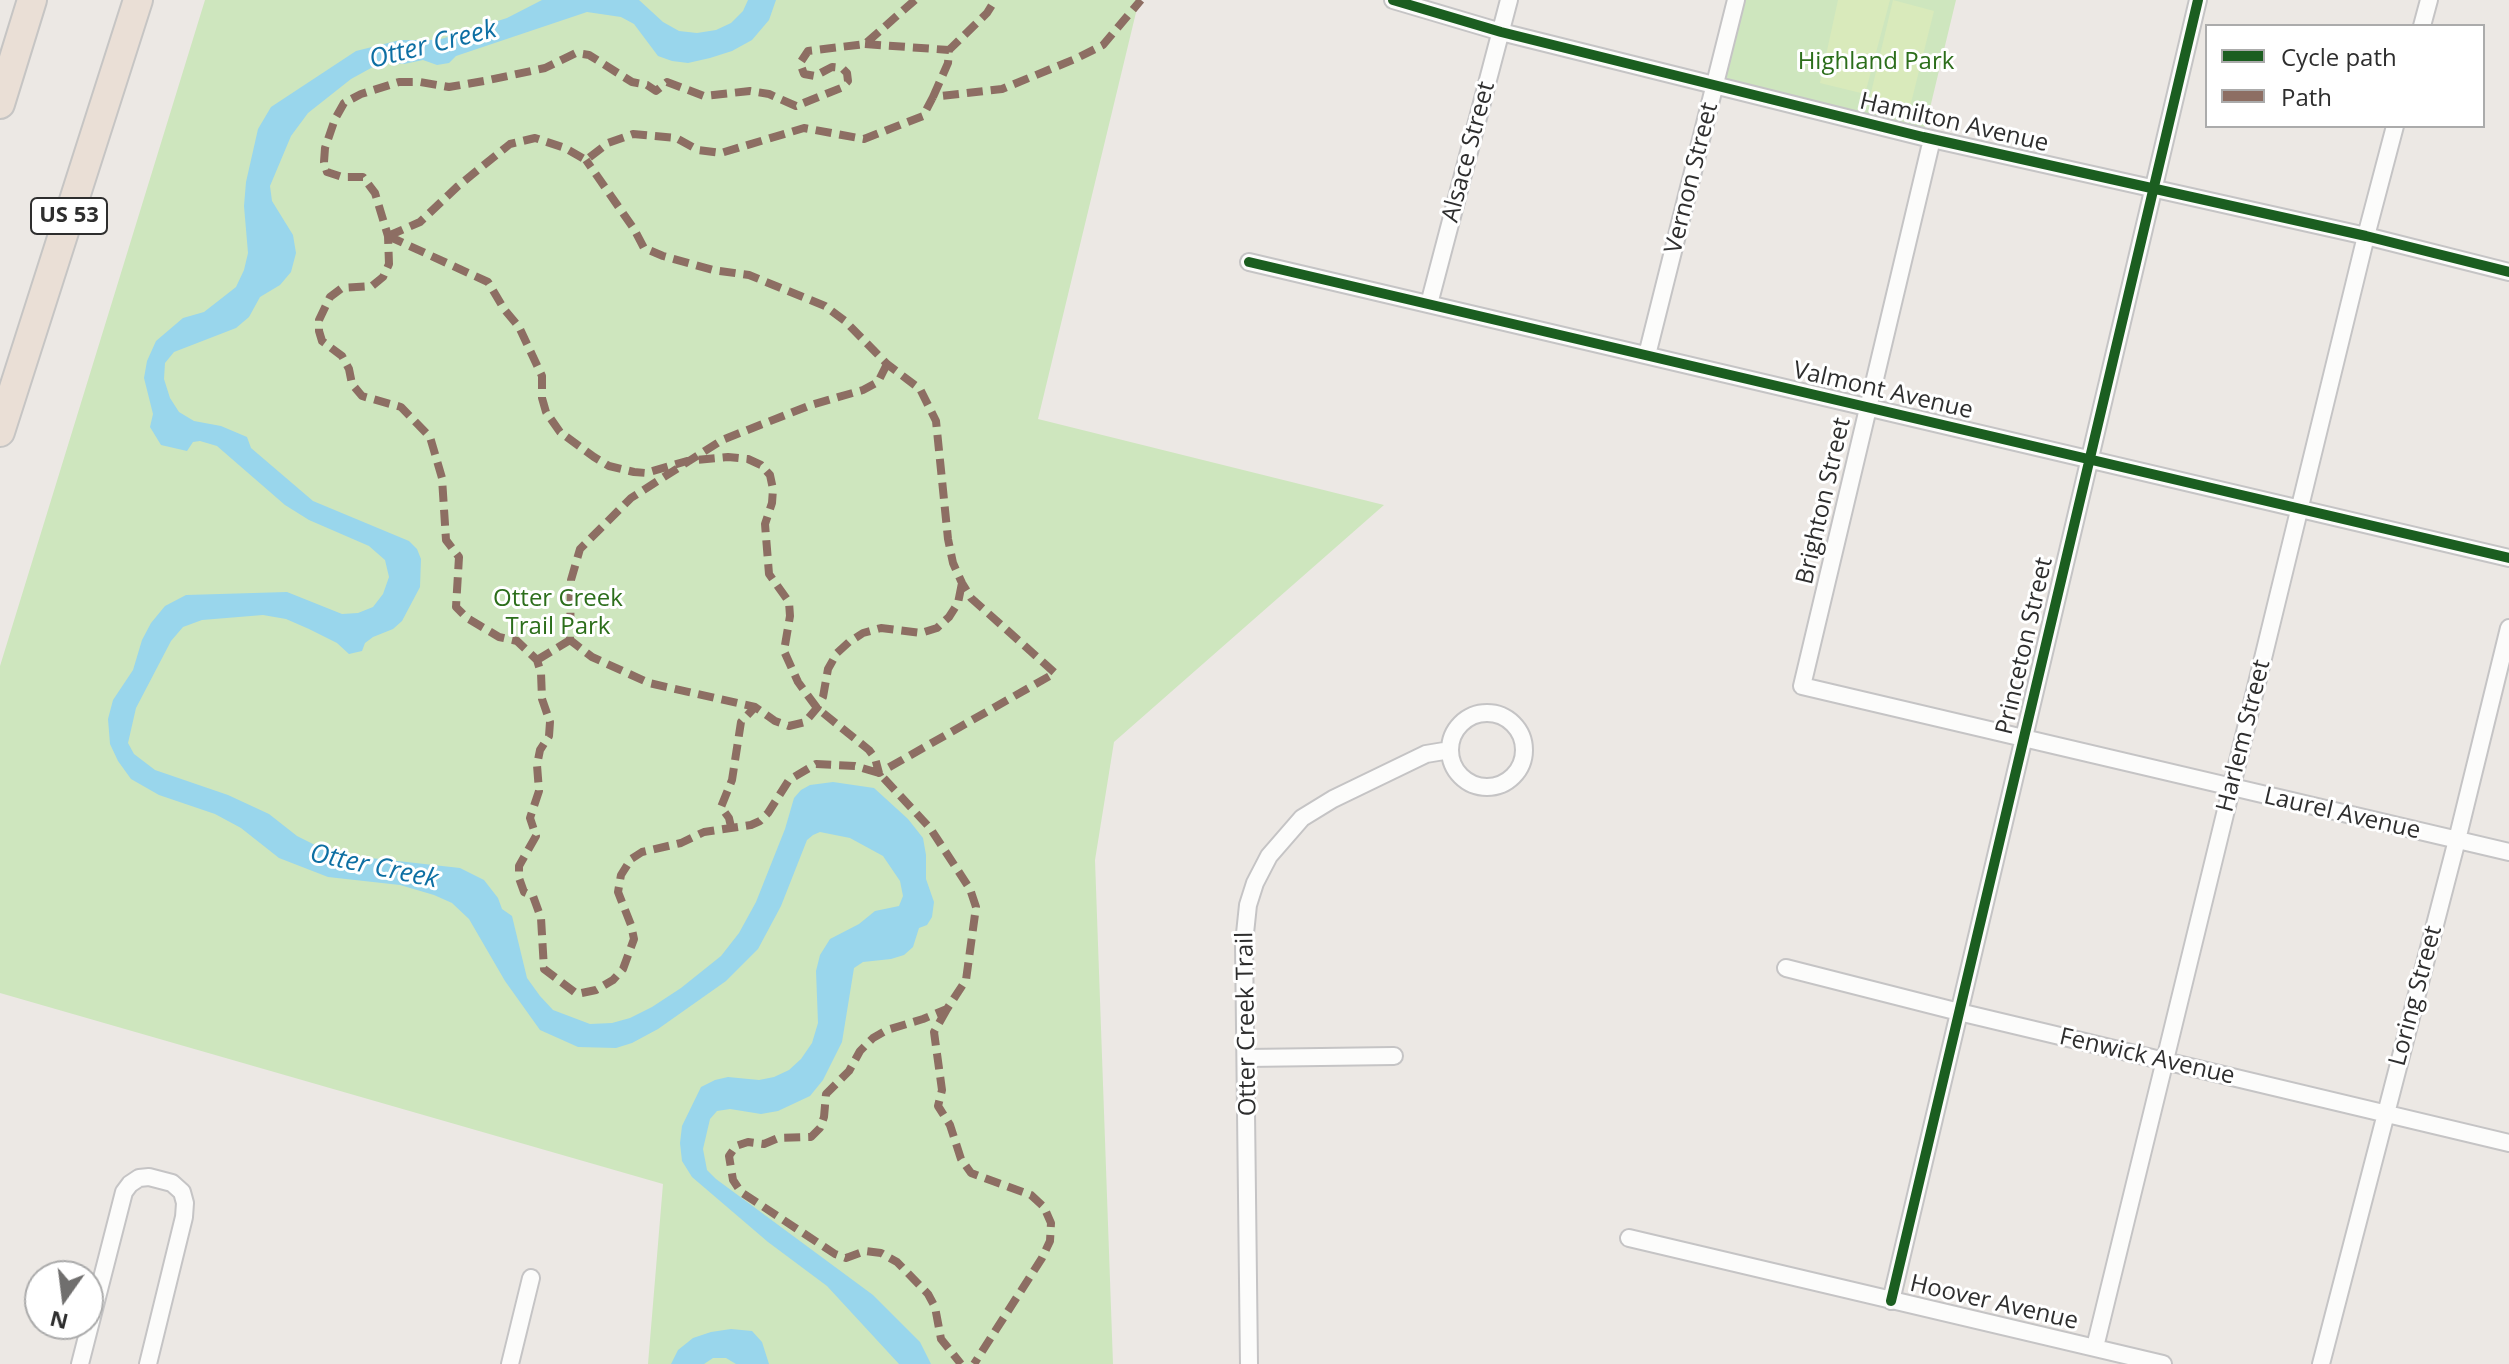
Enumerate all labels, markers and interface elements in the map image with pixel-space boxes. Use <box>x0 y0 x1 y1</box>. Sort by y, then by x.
water label: Otter Creek <box>366 14 500 76</box>
legend <box>2205 24 2485 128</box>
text: Cycle path <box>2281 40 2397 73</box>
park label: Highland Park <box>1798 48 1954 76</box>
street label: Alsace Street <box>1436 79 1502 225</box>
text: Path <box>2281 80 2332 113</box>
street label: Hamilton Avenue <box>1857 87 2051 159</box>
street label: Vernon Street <box>1659 99 1725 257</box>
road number: US 53 <box>31 198 107 234</box>
street label: Valmont Avenue <box>1790 356 1976 426</box>
street label: Brighton Street <box>1791 415 1857 587</box>
street label: Princeton Street <box>1991 555 2059 737</box>
park label: Otter Creek Trail Park <box>493 585 623 641</box>
street label: Harlem Street <box>2211 657 2277 815</box>
street label: Laurel Avenue <box>2261 782 2423 846</box>
water label: Otter Creek <box>307 838 441 896</box>
street label: Loring Street <box>2383 923 2449 1069</box>
street label: Otter Creek Trail <box>1231 932 1263 1116</box>
street label: Fenwick Avenue <box>2056 1023 2238 1091</box>
north arrow <box>24 1260 104 1340</box>
street label: Hoover Avenue <box>1907 1270 2081 1336</box>
text: N <box>46 1305 71 1338</box>

